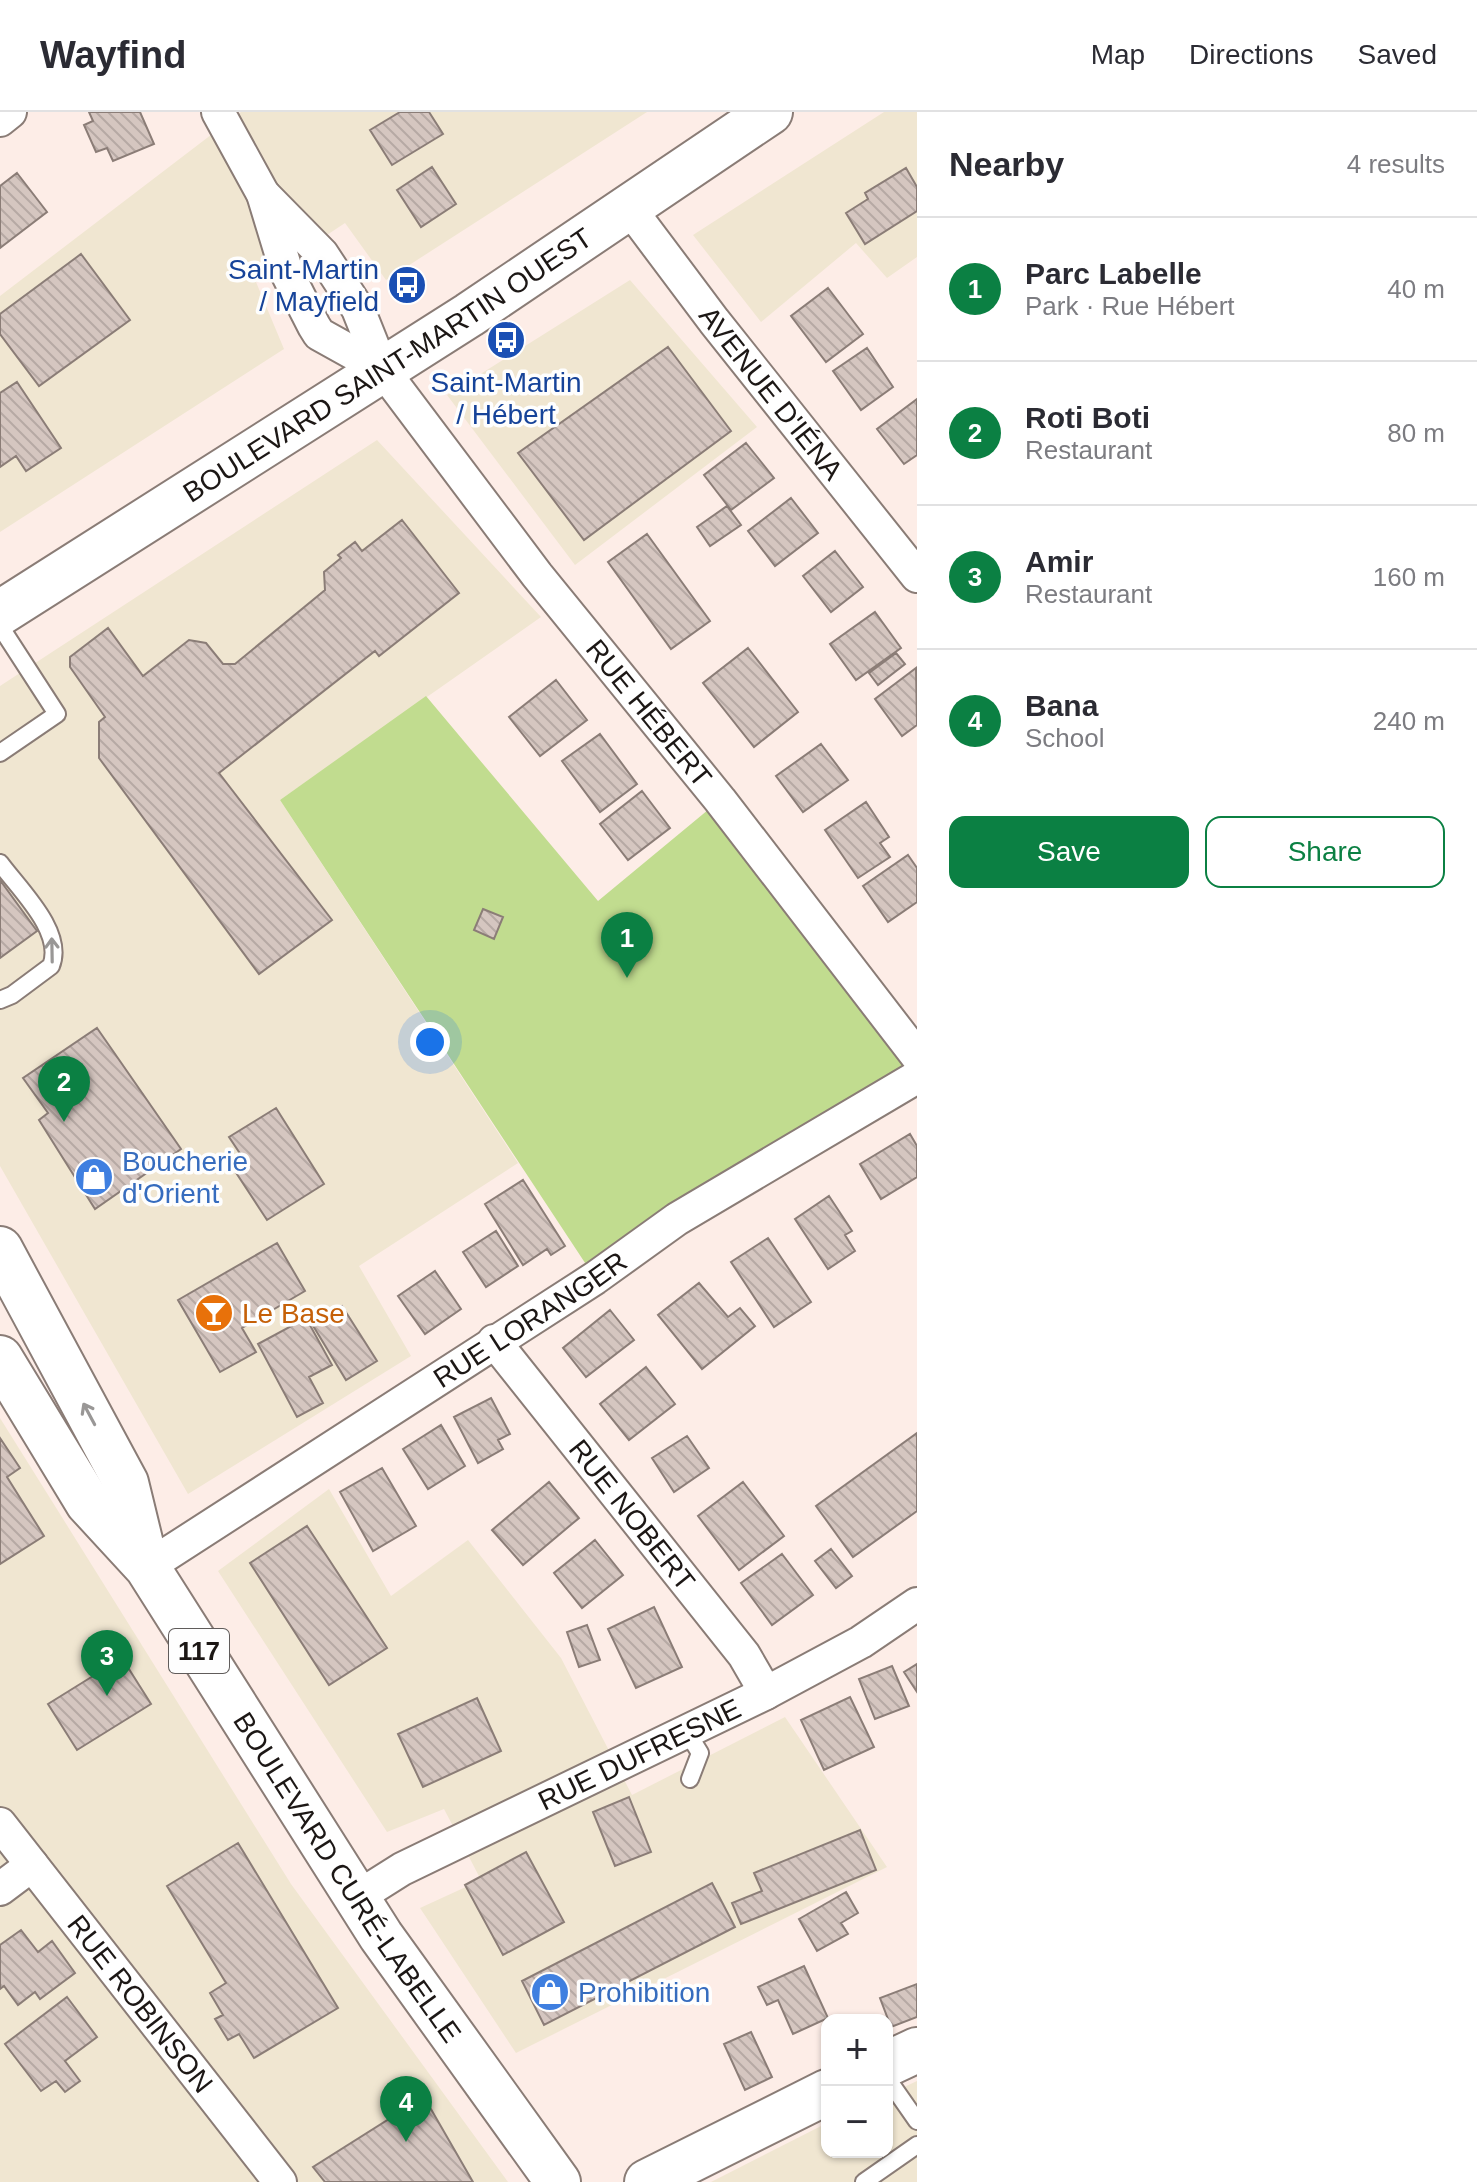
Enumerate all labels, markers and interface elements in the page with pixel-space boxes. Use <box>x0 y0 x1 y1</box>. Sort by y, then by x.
text: Wayfind <box>40 34 186 76</box>
text: Map <box>1091 39 1145 70</box>
text: Directions <box>1189 39 1314 70</box>
text: Saved <box>1358 39 1437 70</box>
text: Nearby <box>949 145 1064 183</box>
text: 4 results <box>1347 149 1445 179</box>
street label: BOULEVARD SAINT-MARTIN OUEST <box>177 221 597 508</box>
place label: Saint-Martin / Mayfield <box>228 254 379 317</box>
text: Parc Labelle <box>1025 257 1202 290</box>
bus stop icon: Saint-Martin / Mayfield <box>386 264 428 306</box>
text: 1 <box>968 274 982 304</box>
text: 40 m <box>1387 274 1445 304</box>
text: Park · Rue Hébert <box>1025 291 1235 321</box>
street label: AVENUE D'IÉNA <box>693 301 850 486</box>
bus stop icon: Saint-Martin / Hébert <box>485 319 527 361</box>
place label: Saint-Martin / Hébert <box>431 367 581 430</box>
text: Roti Boti <box>1025 401 1150 434</box>
text: 2 <box>968 418 982 448</box>
text: 80 m <box>1387 418 1445 448</box>
text: Restaurant <box>1025 435 1152 465</box>
text: Amir <box>1025 545 1093 578</box>
text: 3 <box>968 562 982 592</box>
text: 160 m <box>1373 562 1445 592</box>
text: Restaurant <box>1025 579 1152 609</box>
street label: RUE HÉBERT <box>580 633 718 792</box>
text: Bana <box>1025 689 1098 722</box>
text: 4 <box>968 706 982 736</box>
text: 240 m <box>1373 706 1445 736</box>
text: School <box>1025 723 1105 753</box>
button: Save <box>949 816 1189 888</box>
button: Share <box>1205 816 1445 888</box>
pin: 1 <box>601 912 653 978</box>
one-way arrow <box>44 937 59 963</box>
your location <box>410 1022 450 1062</box>
pin: 2 <box>38 1056 90 1122</box>
place label: Boucherie d'Orient <box>122 1146 248 1209</box>
shop icon: Boucherie d'Orient <box>73 1156 115 1198</box>
street label: RUE LORANGER <box>428 1245 632 1394</box>
bar icon: Le Base <box>193 1292 235 1334</box>
place label: Le Base <box>242 1298 345 1329</box>
one-way arrow <box>81 1403 97 1427</box>
street label: RUE NOBERT <box>563 1433 701 1596</box>
road number: 117 <box>169 1629 229 1673</box>
pin: 3 <box>81 1630 133 1696</box>
street label: RUE DUFRESNE <box>533 1692 746 1816</box>
street label: BOULEVARD CURÉ-LABELLE <box>228 1706 468 2048</box>
street label: RUE ROBINSON <box>62 1909 219 2098</box>
shop icon: Prohibition <box>529 1971 571 2013</box>
place label: Prohibition <box>578 1977 710 2008</box>
map controls <box>821 2014 893 2158</box>
button: + <box>821 2014 893 2086</box>
pin: 4 <box>380 2076 432 2142</box>
button: − <box>821 2086 893 2158</box>

